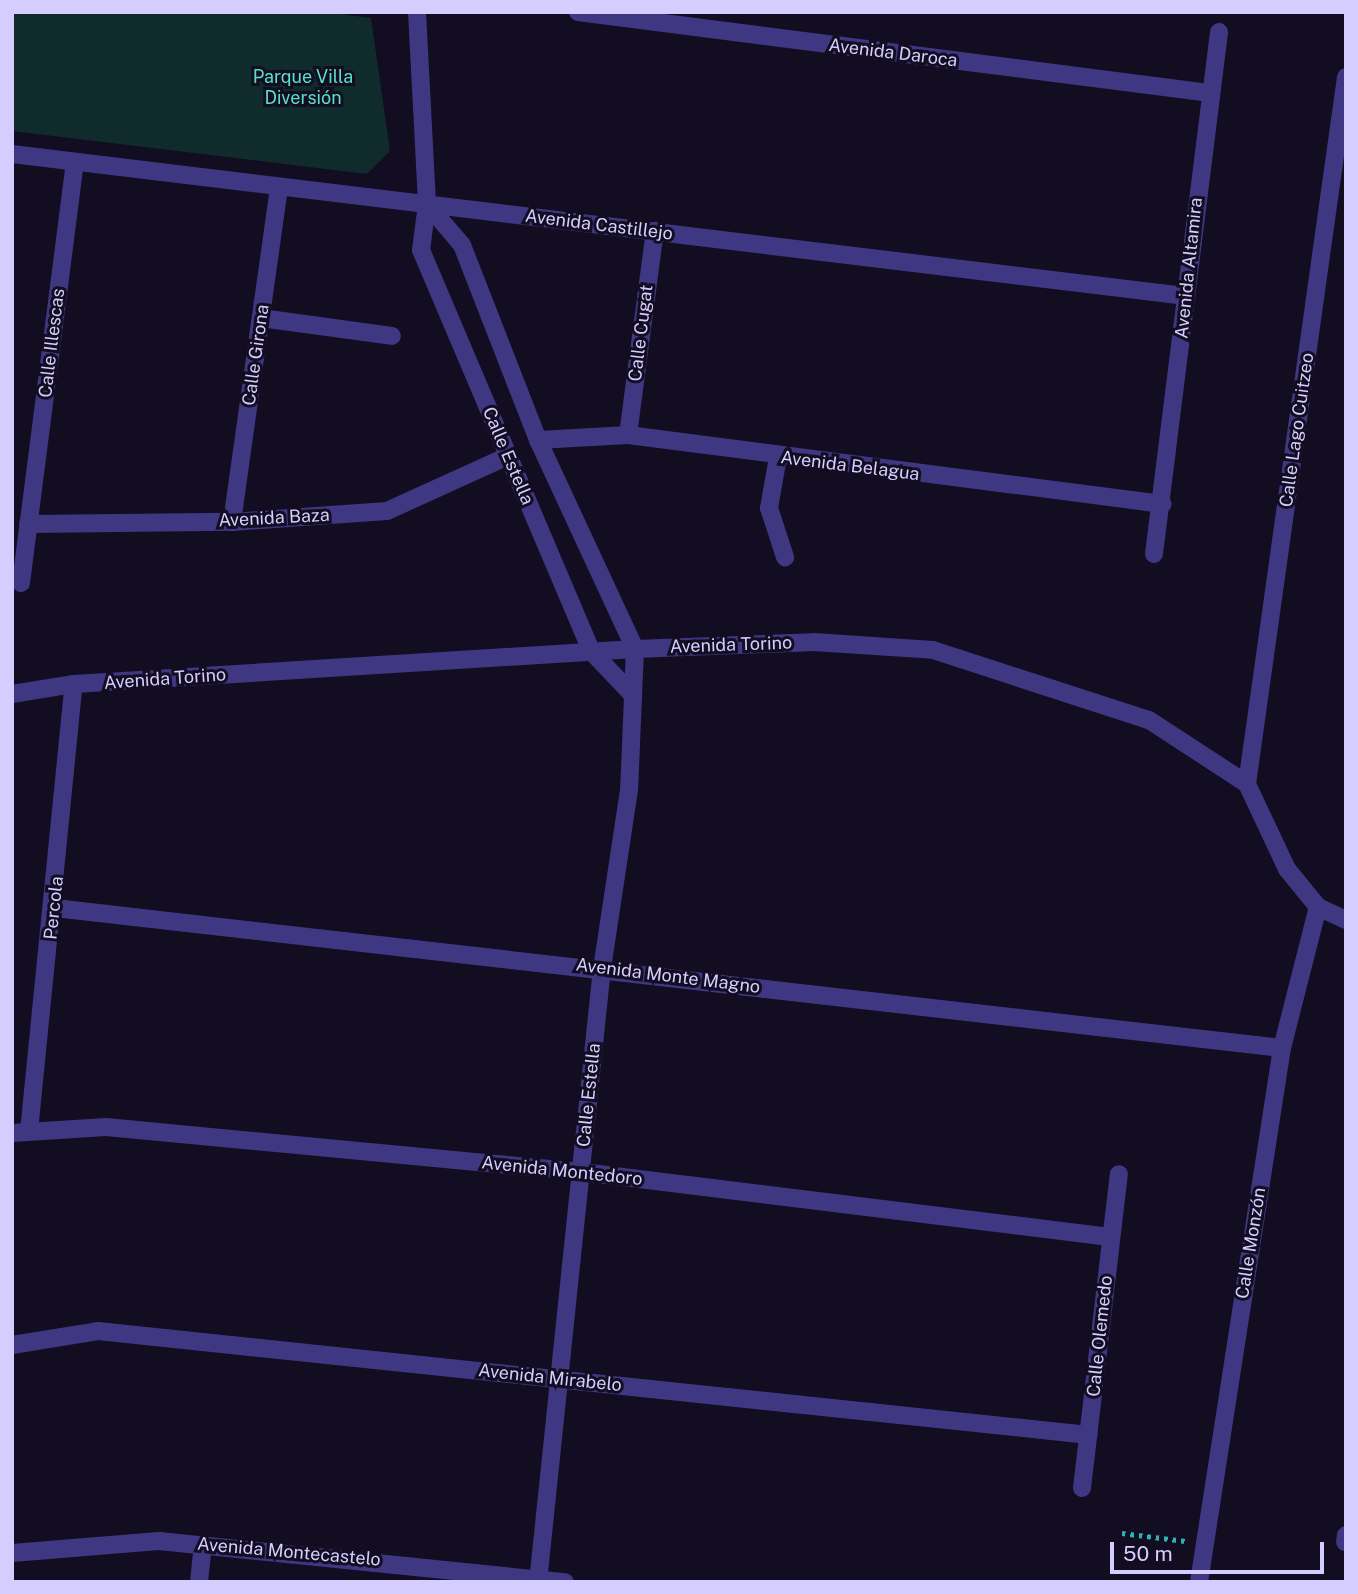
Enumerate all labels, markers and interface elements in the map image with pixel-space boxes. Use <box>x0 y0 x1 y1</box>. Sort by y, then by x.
street label: Avenida Daroca <box>827 34 959 72</box>
park label: Parque Villa Diversión <box>252 67 354 110</box>
street label: Avenida Altamira <box>1171 196 1207 340</box>
street label: Avenida Castillejo <box>524 205 674 245</box>
street label: Calle Cugat <box>624 283 658 383</box>
street label: Calle Illescas <box>35 287 69 399</box>
street label: Calle Girona <box>238 303 274 407</box>
street label: Calle Lago Cuitzeo <box>1275 351 1319 509</box>
street label: Calle Estella <box>478 404 538 508</box>
street label: Avenida Belagua <box>779 447 921 485</box>
street label: Avenida Baza <box>218 504 330 532</box>
street label: Avenida Torino <box>669 632 793 658</box>
street label: Avenida Torino <box>103 664 227 694</box>
street label: Percola <box>40 875 68 941</box>
street label: Avenida Monte Magno <box>575 954 761 998</box>
street label: Calle Estella <box>573 1042 605 1148</box>
street label: Avenida Montedoro <box>480 1152 644 1190</box>
street label: Calle Monzón <box>1232 1186 1270 1300</box>
street label: Calle Olemedo <box>1083 1274 1117 1398</box>
street label: Avenida Mirabelo <box>477 1360 623 1396</box>
scale bar <box>1113 1528 1326 1572</box>
street label: Avenida Montecastelo <box>196 1533 382 1571</box>
text: 50 m <box>1123 1541 1173 1566</box>

